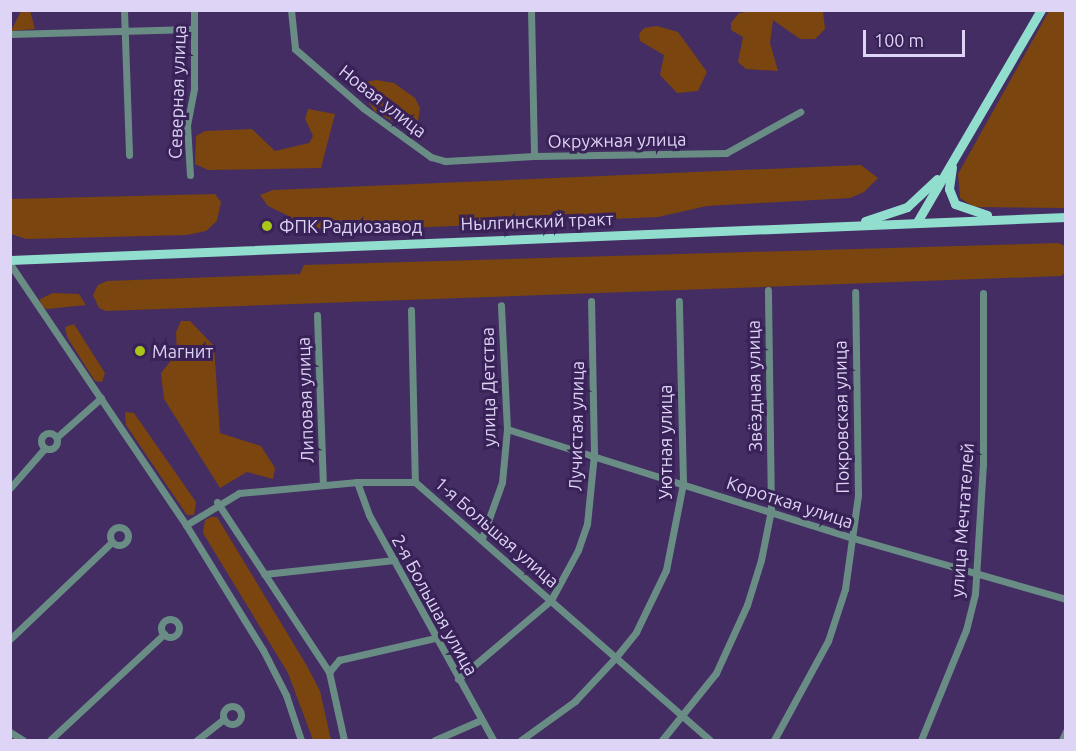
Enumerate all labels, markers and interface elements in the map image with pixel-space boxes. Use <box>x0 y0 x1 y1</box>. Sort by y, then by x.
scale bar <box>866 18 968 56</box>
street label: Северная улица <box>164 25 190 159</box>
text: 100 m <box>874 30 924 50</box>
street label: Новая улица <box>335 60 431 142</box>
street label: Окружная улица <box>547 128 687 152</box>
street label: Нылгинский тракт <box>460 208 614 234</box>
place label: ФПК Радиозавод <box>279 215 422 237</box>
marker: ФПК Радиозавод <box>260 219 274 233</box>
street label: Звёздная улица <box>742 320 766 452</box>
street label: улица Детства <box>476 327 500 447</box>
street label: Липовая улица <box>292 337 318 463</box>
place label: Магнит <box>152 340 213 362</box>
street label: Покровская улица <box>829 340 853 494</box>
marker: Магнит <box>133 344 147 358</box>
street label: Лучистая улица <box>564 361 588 491</box>
street label: Уютная улица <box>654 384 676 500</box>
street label: улица Мечтателей <box>946 442 978 598</box>
street label: Короткая улица <box>724 471 856 533</box>
street label: 1-я Большая улица <box>430 472 564 592</box>
street label: 2-я Большая улица <box>387 531 483 679</box>

